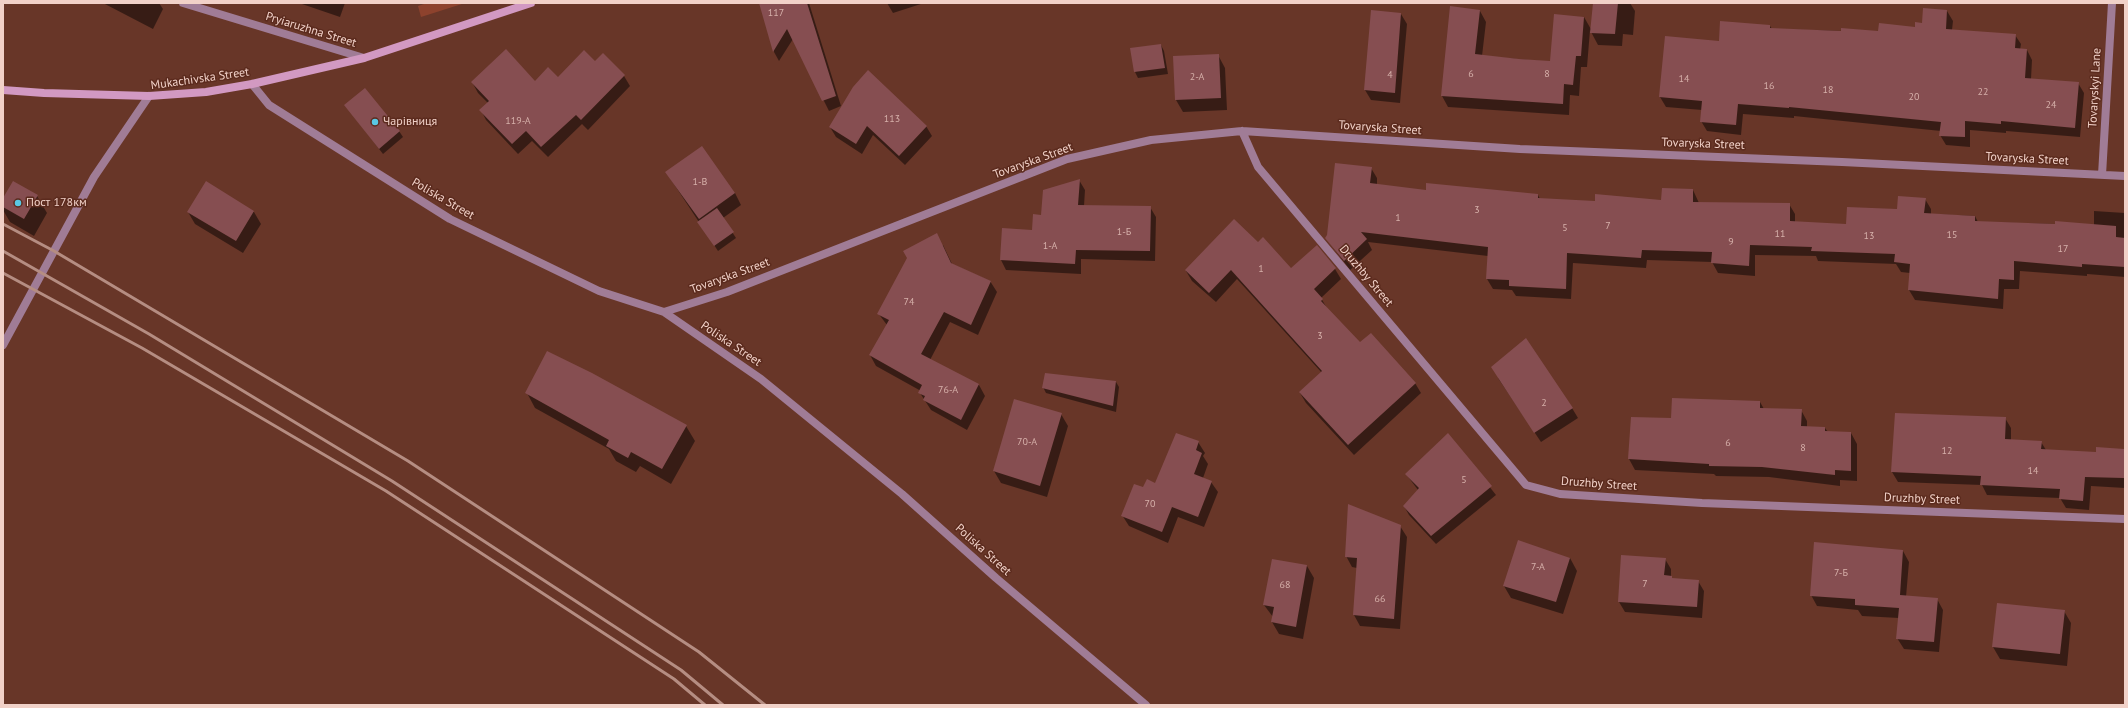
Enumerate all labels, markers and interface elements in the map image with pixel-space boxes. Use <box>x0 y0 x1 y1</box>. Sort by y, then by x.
house number: 117 <box>768 7 784 19</box>
street label: Pryiaruzhna Street <box>264 9 358 51</box>
street label: Tovaryskyi Lane <box>2086 48 2104 128</box>
street label: Mukachivska Street <box>150 65 250 93</box>
house number: 6 <box>1468 68 1474 80</box>
house number: 8 <box>1544 68 1550 80</box>
house number: 4 <box>1387 69 1393 81</box>
house number: 2-А <box>1190 71 1204 83</box>
house number: 14 <box>1679 73 1689 85</box>
house number: 16 <box>1764 80 1774 92</box>
house number: 18 <box>1823 84 1833 96</box>
house number: 22 <box>1978 86 1988 98</box>
house number: 20 <box>1909 91 1919 103</box>
house number: 24 <box>2046 99 2056 111</box>
house number: 113 <box>884 113 900 125</box>
place label: Чарівниця <box>383 115 437 129</box>
house number: 119-А <box>505 115 531 127</box>
marker: Чарівниця <box>370 117 380 127</box>
street label: Tovaryska Street <box>1338 118 1422 138</box>
street label: Tovaryska Street <box>1661 135 1745 153</box>
street label: Tovaryska Street <box>991 140 1075 182</box>
street label: Tovaryska Street <box>1985 150 2069 168</box>
street label: Poliska Street <box>409 175 477 223</box>
house number: 1-В <box>693 176 707 188</box>
place label: Пост 178км <box>26 196 87 210</box>
marker: Пост 178км <box>13 198 23 208</box>
house number: 3 <box>1474 204 1480 216</box>
house number: 1 <box>1395 212 1401 224</box>
house number: 7 <box>1605 220 1611 232</box>
house number: 5 <box>1562 222 1568 234</box>
house number: 1-Б <box>1117 226 1131 238</box>
house number: 11 <box>1775 228 1785 240</box>
house number: 15 <box>1947 229 1957 241</box>
house number: 13 <box>1864 230 1874 242</box>
house number: 9 <box>1728 236 1734 248</box>
house number: 1-А <box>1043 240 1057 252</box>
street label: Druzhby Street <box>1336 242 1396 310</box>
house number: 17 <box>2058 243 2068 255</box>
street label: Tovaryska Street <box>688 255 772 297</box>
house number: 1 <box>1258 263 1264 275</box>
house number: 74 <box>904 296 914 308</box>
street label: Poliska Street <box>698 318 764 370</box>
house number: 3 <box>1317 330 1323 342</box>
house number: 76-А <box>938 384 958 396</box>
house number: 2 <box>1541 397 1547 409</box>
house number: 70-А <box>1017 436 1037 448</box>
house number: 6 <box>1725 437 1731 449</box>
house number: 8 <box>1800 442 1806 454</box>
house number: 12 <box>1942 445 1952 457</box>
house number: 14 <box>2028 465 2038 477</box>
house number: 5 <box>1461 474 1467 486</box>
street label: Druzhby Street <box>1561 474 1637 494</box>
street label: Druzhby Street <box>1884 490 1960 508</box>
house number: 70 <box>1145 498 1155 510</box>
street label: Poliska Street <box>952 521 1014 579</box>
house number: 7-А <box>1531 561 1545 573</box>
house number: 7-Б <box>1834 567 1848 579</box>
house number: 7 <box>1642 578 1648 590</box>
house number: 68 <box>1280 579 1290 591</box>
house number: 66 <box>1375 593 1385 605</box>

